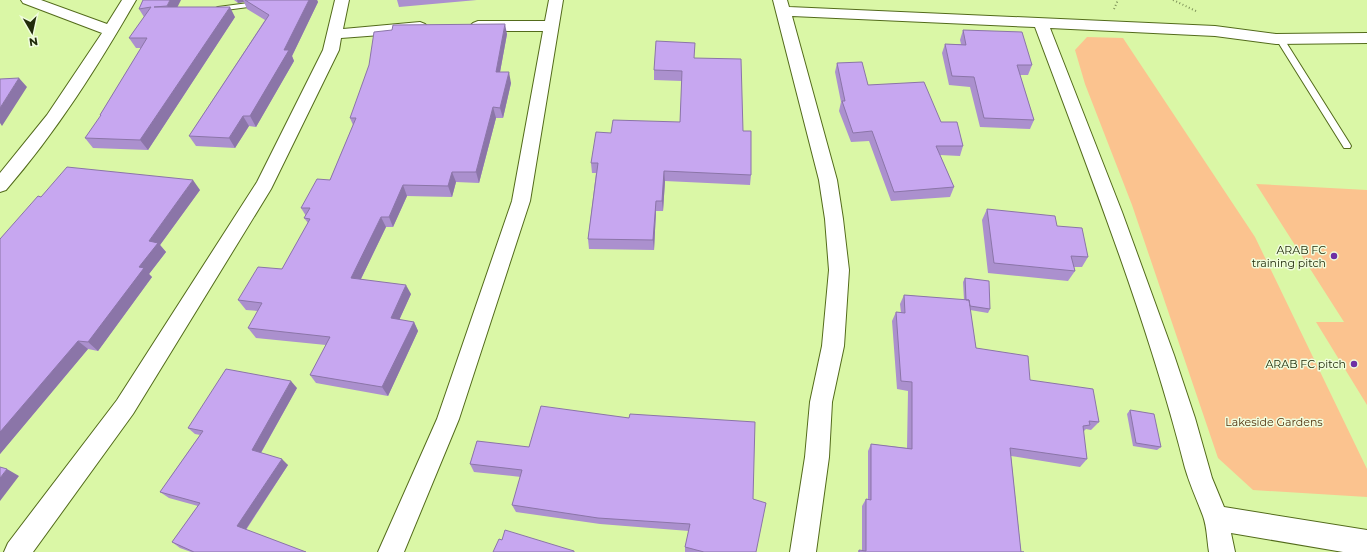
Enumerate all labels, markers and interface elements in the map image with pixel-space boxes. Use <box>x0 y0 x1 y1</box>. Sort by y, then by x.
north arrow <box>12 12 52 52</box>
text: N <box>28 34 39 49</box>
place label: ARAB FC training pitch <box>1252 243 1326 270</box>
marker: ARAB FC training pitch <box>1329 251 1339 261</box>
place label: ARAB FC pitch <box>1265 357 1346 371</box>
marker: ARAB FC pitch <box>1349 359 1359 369</box>
park label: Lakeside Gardens <box>1225 415 1323 429</box>

